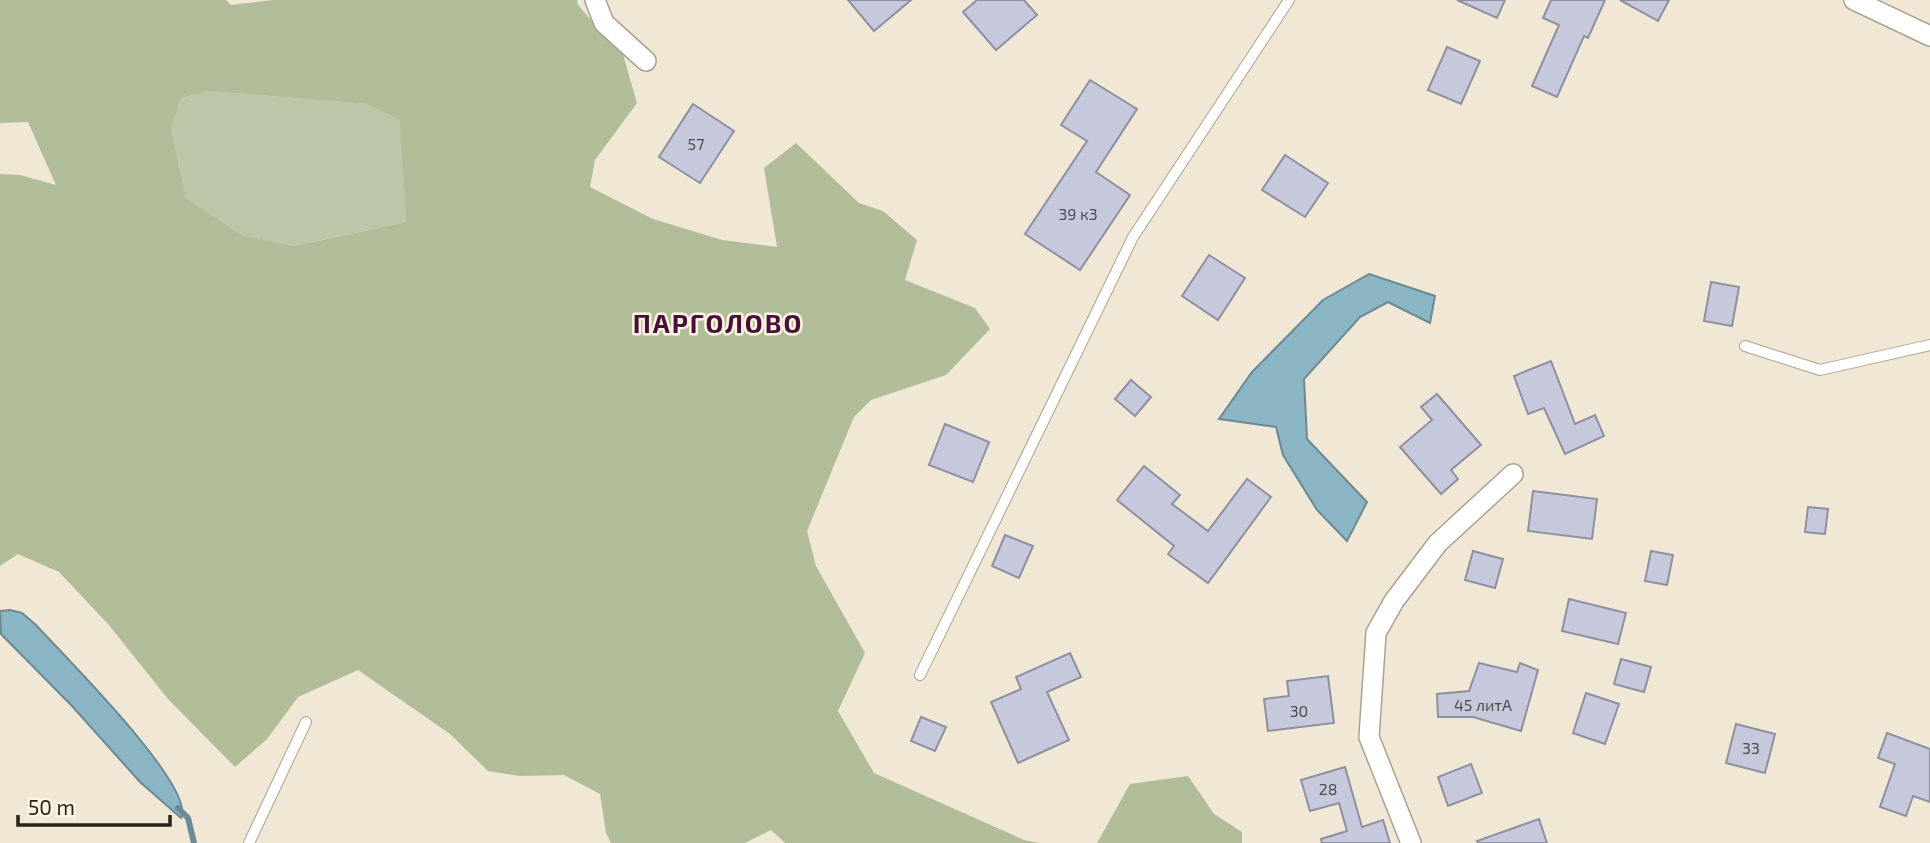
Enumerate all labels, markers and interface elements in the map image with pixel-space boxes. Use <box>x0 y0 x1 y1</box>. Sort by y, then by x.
house number: 57 <box>688 134 704 153</box>
house number: 39 к3 <box>1058 204 1098 223</box>
district label: ПАРГОЛОВО <box>633 307 803 338</box>
house number: 45 литА <box>1454 695 1512 714</box>
house number: 30 <box>1290 701 1308 720</box>
house number: 33 <box>1742 738 1760 757</box>
house number: 28 <box>1319 779 1337 798</box>
scale bar <box>18 784 170 828</box>
text: 50 m <box>28 794 75 819</box>

